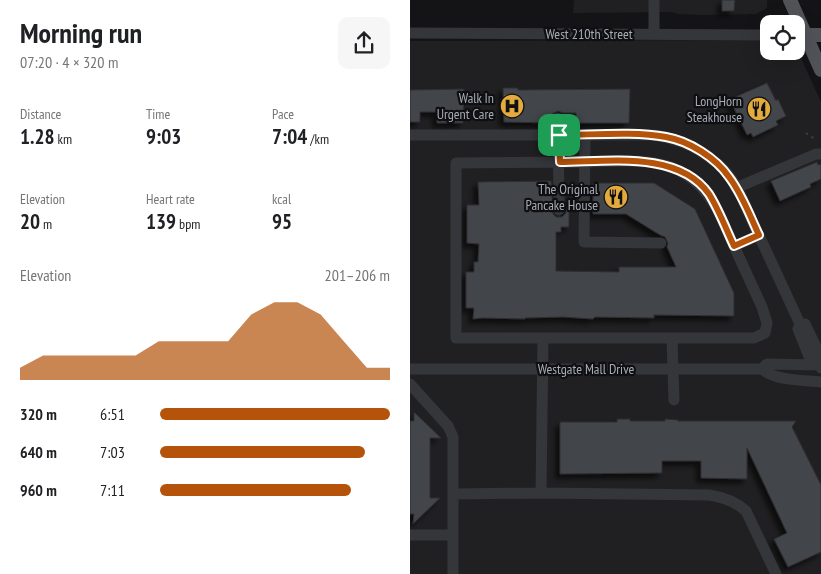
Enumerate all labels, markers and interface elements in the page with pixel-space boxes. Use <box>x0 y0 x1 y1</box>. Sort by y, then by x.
text: Morning run <box>20 14 142 51</box>
map controls <box>760 15 805 60</box>
button: locate <box>760 15 805 60</box>
button: share <box>338 17 390 69</box>
street label: West 210th Street <box>545 25 633 43</box>
text: 07:20 · 4 × 320 m <box>20 52 118 72</box>
place label: Walk In Urgent Care <box>437 89 494 123</box>
place label: LongHorn Steakhouse <box>687 92 742 126</box>
hospital icon: Walk In Urgent Care <box>499 93 525 119</box>
restaurant icon: LongHorn Steakhouse <box>746 96 772 122</box>
text: Distance <box>20 105 61 123</box>
text: Time <box>146 105 170 123</box>
text: Pace <box>272 105 294 123</box>
pin <box>538 114 580 156</box>
icon: arrive <box>545 121 573 149</box>
text: 1.28 <box>20 123 55 150</box>
text: 9:03 <box>146 123 181 150</box>
text: 7:04 <box>272 123 307 150</box>
text: km <box>55 130 72 148</box>
text: /km <box>307 130 329 148</box>
place label: The Original Pancake House <box>526 180 599 214</box>
restaurant icon: The Original Pancake House <box>603 184 629 210</box>
text: Elevation <box>20 190 65 208</box>
text: Heart rate <box>146 190 195 208</box>
text: kcal <box>272 190 291 208</box>
text: 20 <box>20 208 40 235</box>
text: 139 <box>146 208 176 235</box>
text: 95 <box>272 208 292 235</box>
text: m <box>40 215 52 233</box>
text: bpm <box>176 215 200 233</box>
text: Elevation <box>20 265 71 285</box>
text: 201–206 m <box>325 265 390 285</box>
street label: Westgate Mall Drive <box>538 360 635 378</box>
text: 320 m <box>20 404 57 424</box>
text: 6:51 <box>100 404 125 424</box>
text: 640 m <box>20 442 57 462</box>
text: 7:03 <box>100 442 125 462</box>
text: 960 m <box>20 480 57 500</box>
text: 7:11 <box>100 480 125 500</box>

